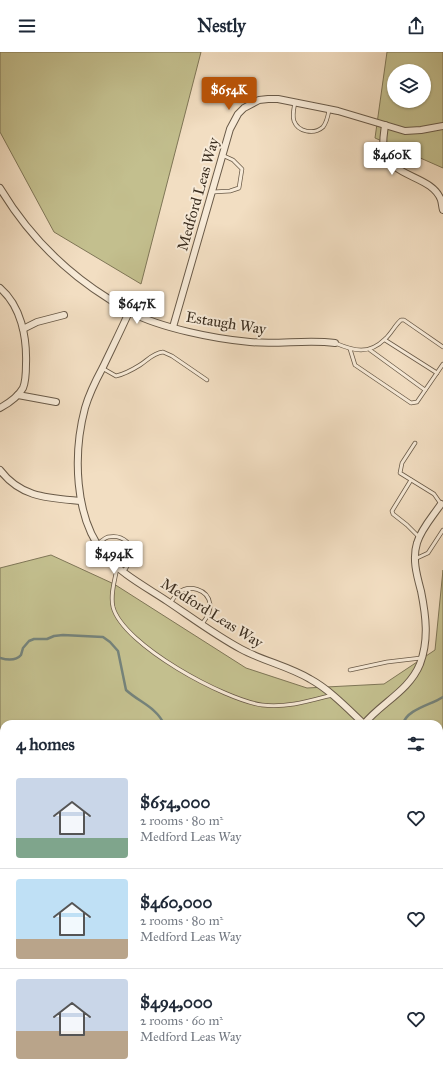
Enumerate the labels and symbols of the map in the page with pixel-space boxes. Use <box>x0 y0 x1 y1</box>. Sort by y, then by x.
pin: $654K <box>201 77 257 111</box>
street label: Medford Leas Way <box>173 134 223 253</box>
pin: $460K <box>364 142 420 176</box>
pin: $647K <box>109 291 165 325</box>
street label: Estaugh Way <box>185 308 268 338</box>
pin: $494K <box>86 541 142 575</box>
street label: Medford Leas Way <box>158 574 267 652</box>

